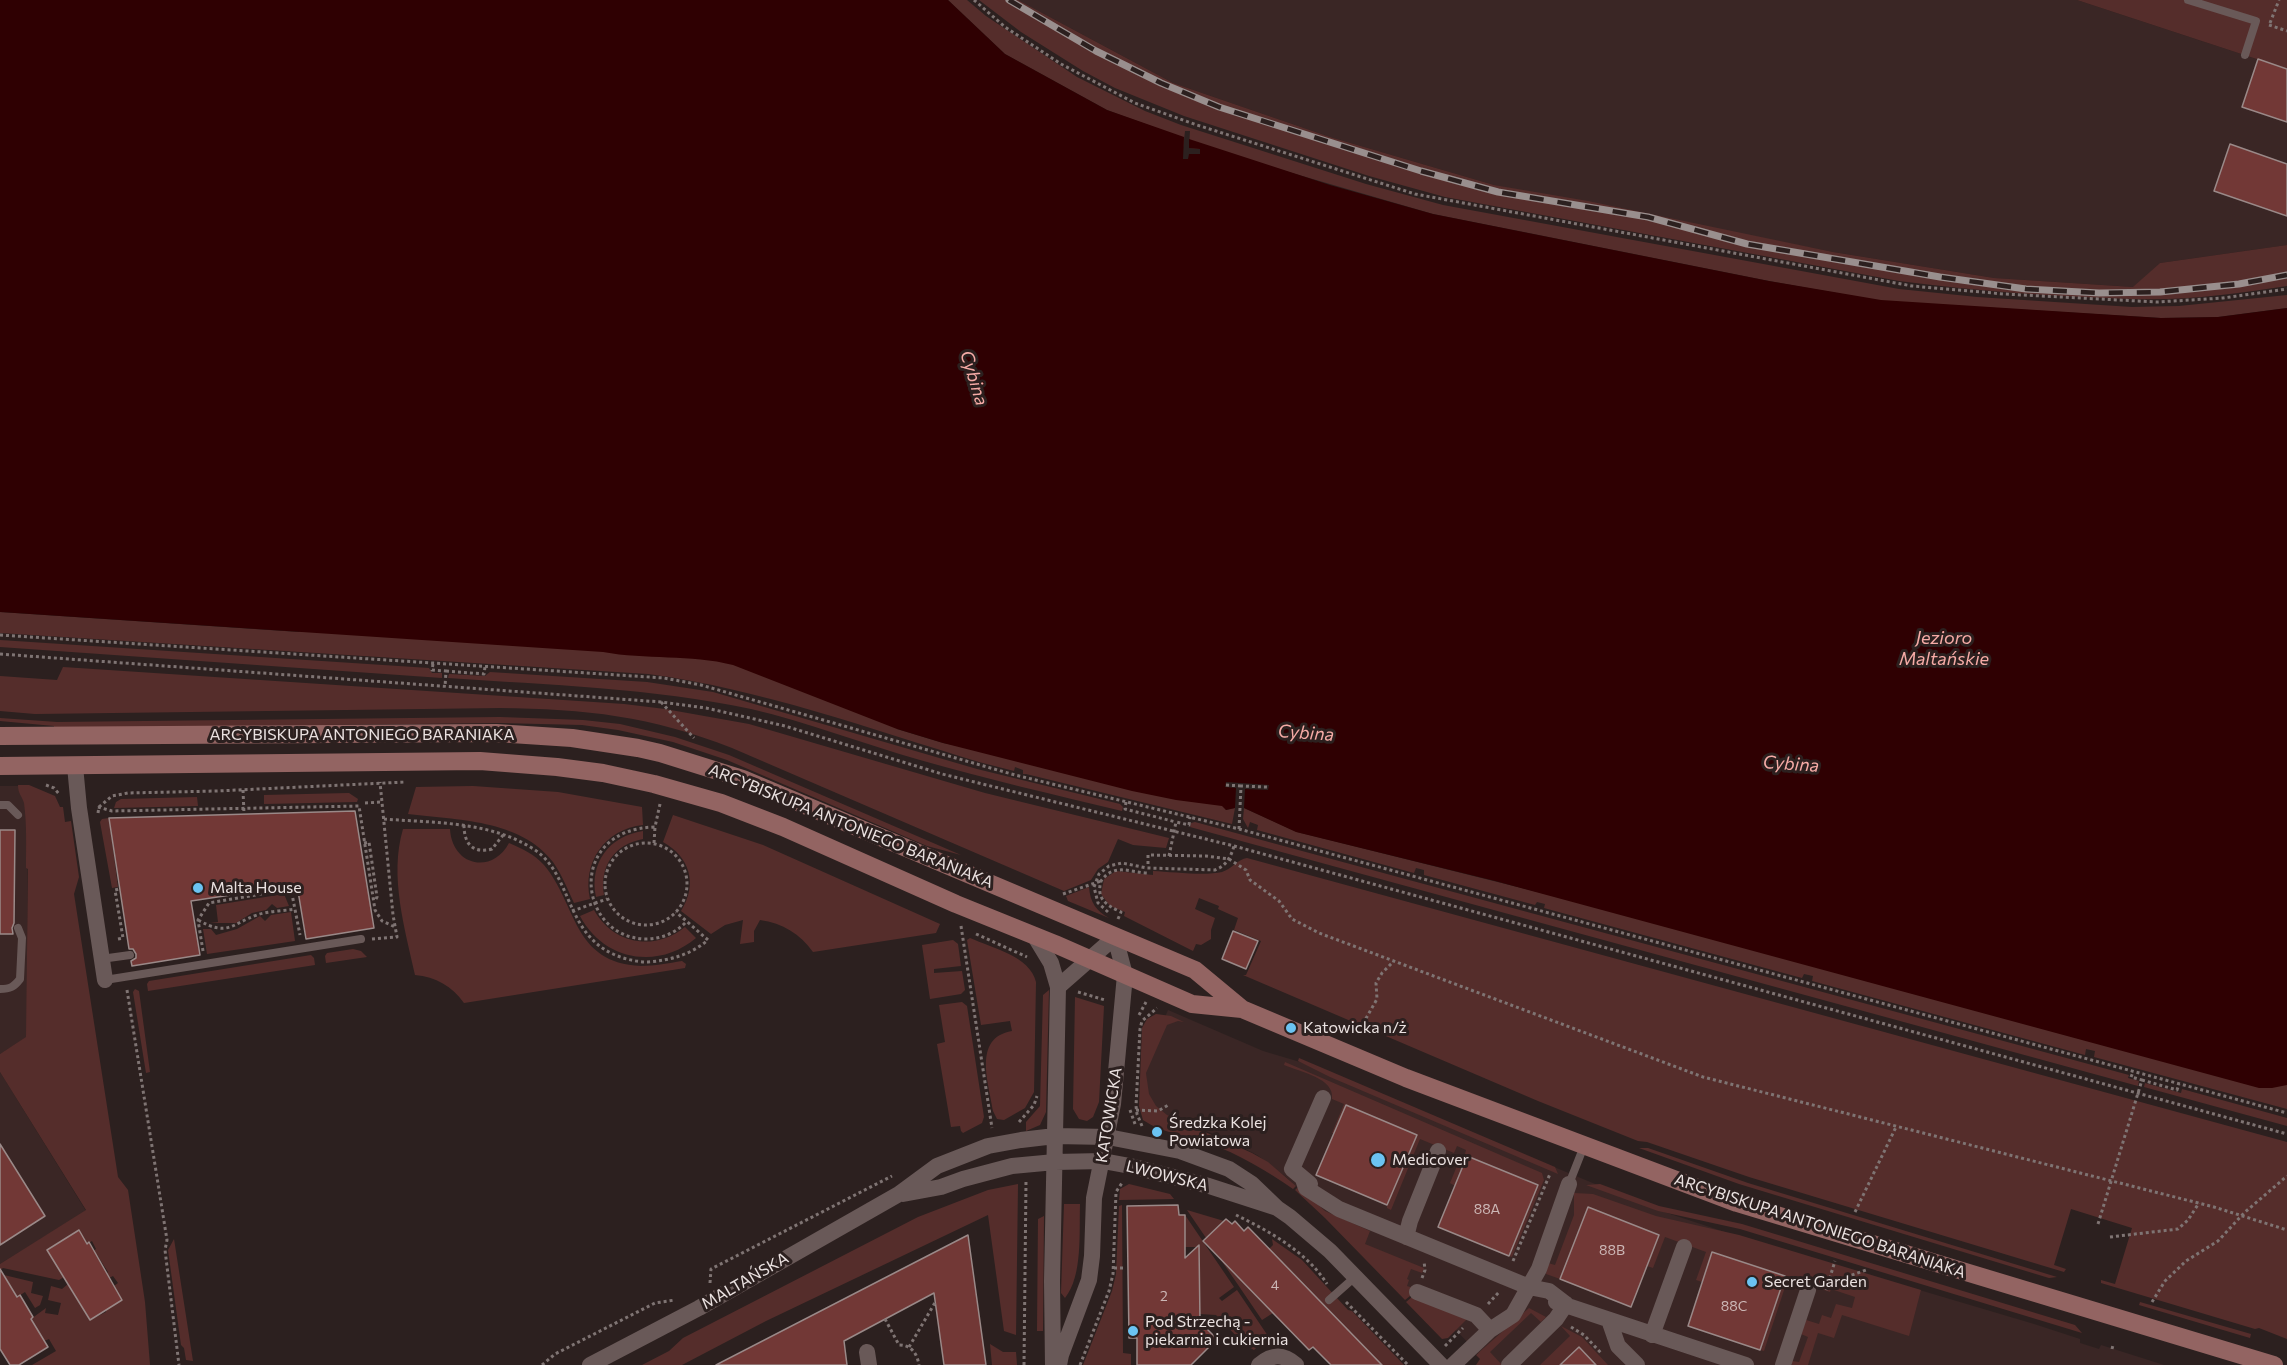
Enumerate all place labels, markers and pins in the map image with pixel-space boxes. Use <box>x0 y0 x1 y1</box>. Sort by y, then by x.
place label: Malta House <box>210 878 302 898</box>
marker: Malta House <box>191 881 205 895</box>
place label: Katowicka n/ż <box>1303 1018 1407 1038</box>
marker: Katowicka n/ż <box>1284 1021 1298 1035</box>
place label: Średzka Kolej Powiatowa <box>1169 1113 1267 1151</box>
marker: Średzka Kolej Powiatowa <box>1150 1125 1164 1139</box>
place label: Medicover <box>1392 1150 1469 1170</box>
marker: Medicover <box>1369 1151 1387 1169</box>
place label: Secret Garden <box>1764 1272 1867 1292</box>
marker: Secret Garden <box>1745 1275 1759 1289</box>
place label: Pod Strzechą - piekarnia i cukiernia <box>1145 1312 1288 1350</box>
marker: Pod Strzechą - piekarnia i cukiernia <box>1126 1324 1140 1338</box>

